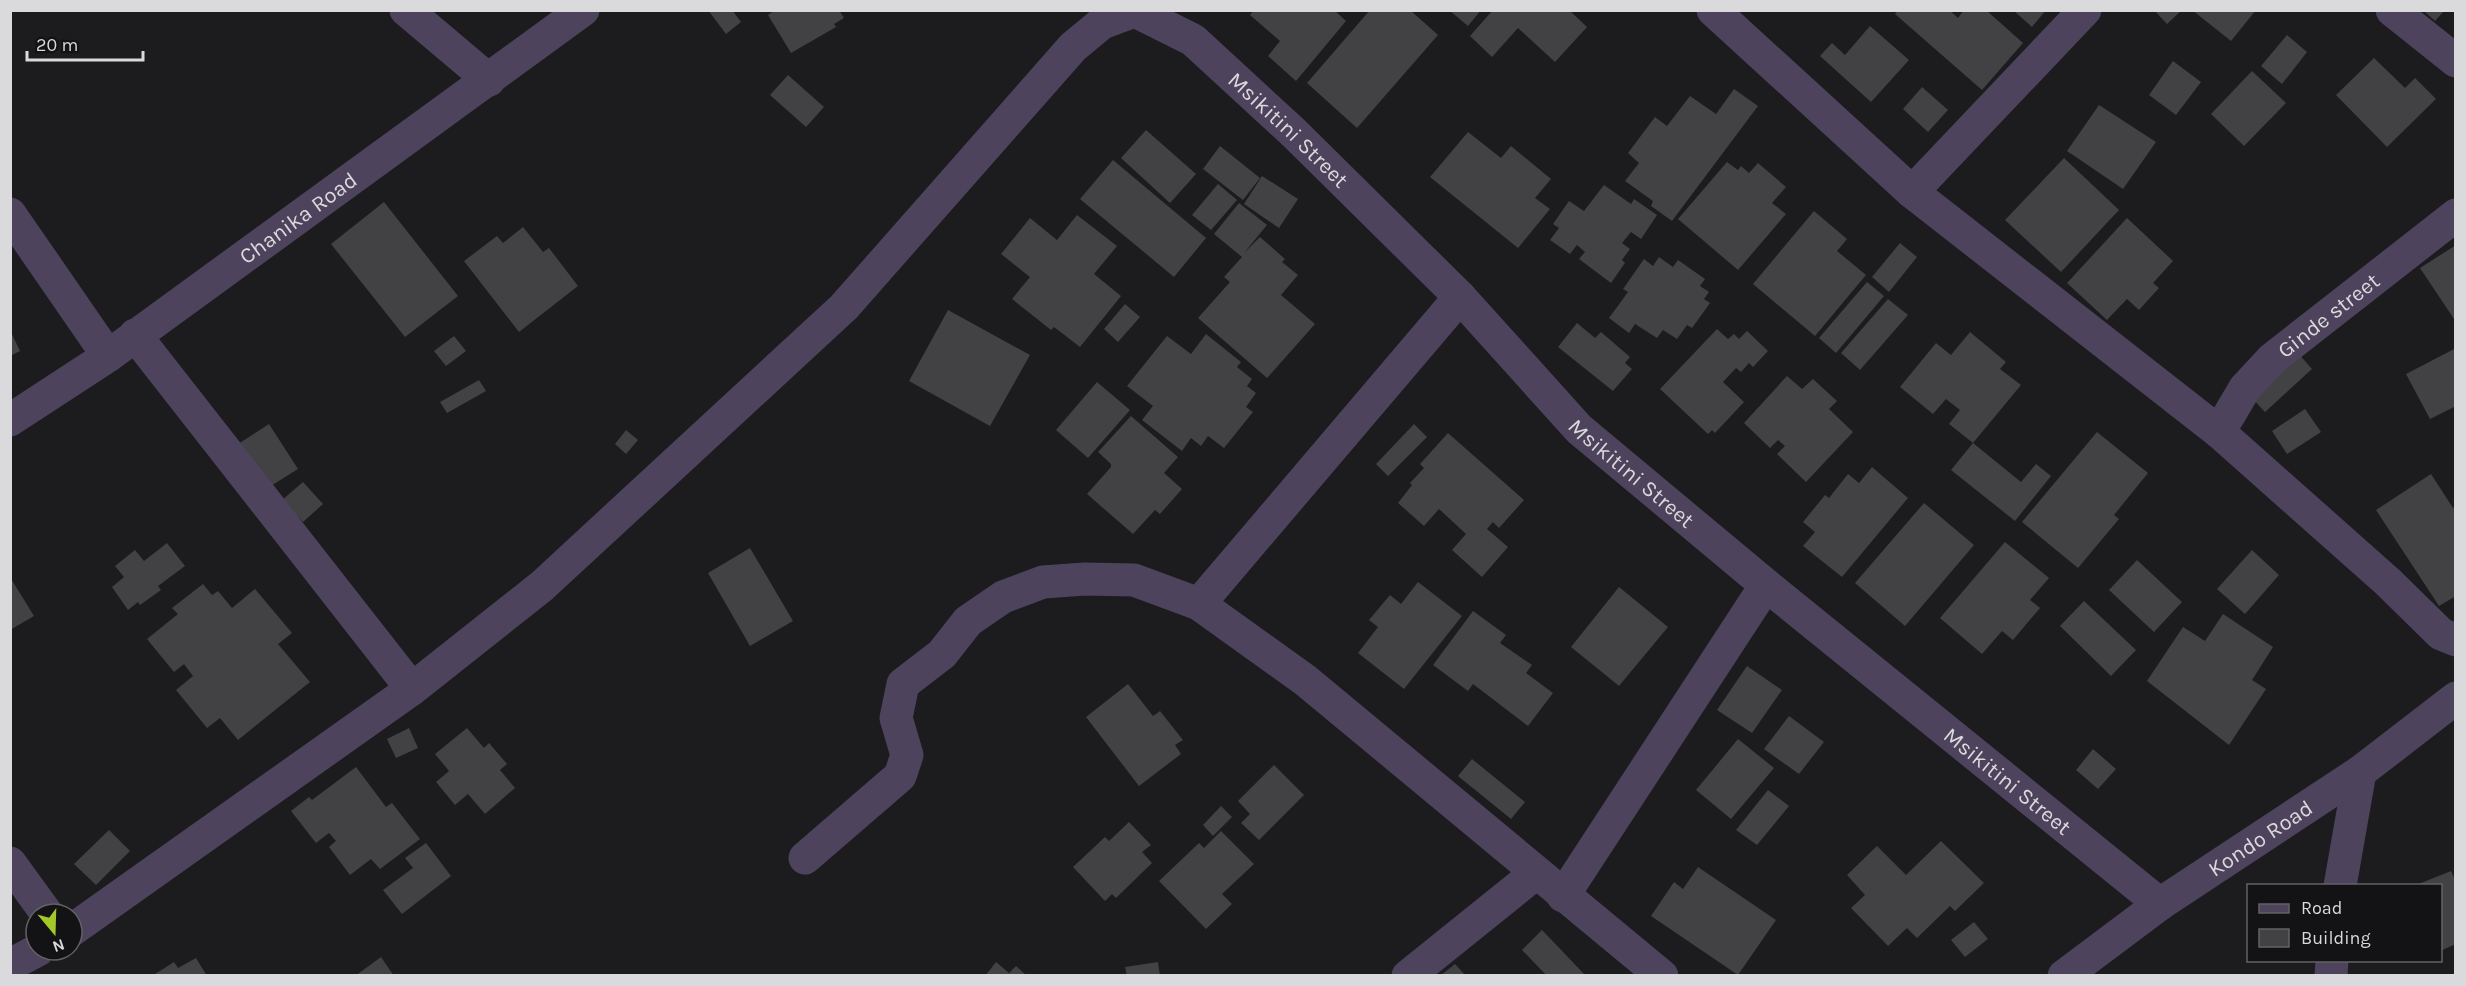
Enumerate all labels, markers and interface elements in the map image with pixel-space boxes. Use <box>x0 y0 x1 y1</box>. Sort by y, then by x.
scale bar <box>27 24 142 62</box>
text: 20 m <box>36 34 78 56</box>
street label: Msikitini Street <box>1222 67 1353 193</box>
street label: Chanika Road <box>235 167 362 270</box>
street label: Ginde street <box>2273 268 2385 364</box>
street label: Msikitini Street <box>1562 414 1699 534</box>
street label: Msikitini Street <box>1938 722 2076 841</box>
street label: Kondo Road <box>2204 795 2318 883</box>
legend <box>2247 884 2442 962</box>
text: Road <box>2301 897 2342 919</box>
north arrow <box>24 902 84 962</box>
text: Building <box>2301 927 2371 949</box>
text: N <box>50 935 67 957</box>

